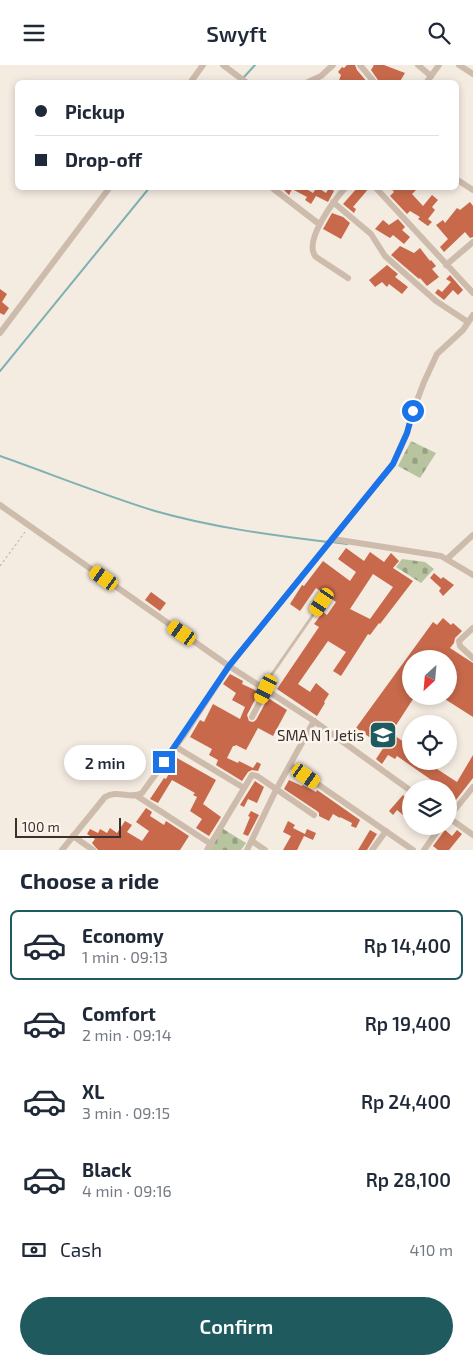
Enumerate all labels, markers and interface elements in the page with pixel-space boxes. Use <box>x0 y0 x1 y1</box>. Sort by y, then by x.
icon: menu <box>20 19 48 47</box>
icon: search <box>425 19 453 47</box>
text: Swyft <box>206 20 267 46</box>
text: Pickup <box>65 100 125 123</box>
text: Drop-off <box>65 148 142 171</box>
route start <box>402 400 424 422</box>
car <box>87 563 120 593</box>
car <box>307 585 336 619</box>
car <box>165 618 198 648</box>
north arrow <box>402 650 458 705</box>
map controls <box>402 650 457 835</box>
car <box>252 672 279 706</box>
button: locate <box>402 715 457 770</box>
school or university icon: SMA N 1 Jetis <box>368 720 398 750</box>
place label: SMA N 1 Jetis <box>277 726 364 744</box>
callout: 2 min <box>64 745 146 779</box>
route end <box>153 751 175 773</box>
text: 2 min <box>85 753 125 772</box>
car <box>289 761 322 791</box>
button: layers <box>402 780 457 835</box>
scale bar <box>15 815 121 838</box>
text: 100 m <box>22 818 60 835</box>
text: Choose a ride <box>20 867 159 893</box>
icon: car <box>22 923 67 968</box>
text: Economy <box>82 924 164 947</box>
text: Rp 14,400 <box>364 934 451 957</box>
text: 1 min · 09:13 <box>82 947 168 966</box>
icon: car <box>22 1001 67 1046</box>
text: Comfort <box>82 1002 156 1025</box>
text: Rp 19,400 <box>365 1012 451 1035</box>
text: 2 min · 09:14 <box>82 1025 172 1044</box>
icon: car <box>22 1079 67 1124</box>
text: XL <box>82 1080 104 1103</box>
text: Rp 24,400 <box>361 1090 451 1113</box>
text: 3 min · 09:15 <box>82 1103 170 1122</box>
icon: car <box>22 1157 67 1202</box>
text: Black <box>82 1158 132 1181</box>
text: Rp 28,100 <box>366 1168 451 1191</box>
text: 4 min · 09:16 <box>82 1181 172 1200</box>
icon: cash <box>20 1236 48 1264</box>
text: Cash <box>60 1238 102 1261</box>
text: 410 m <box>410 1240 453 1259</box>
button: Confirm <box>20 1297 453 1355</box>

